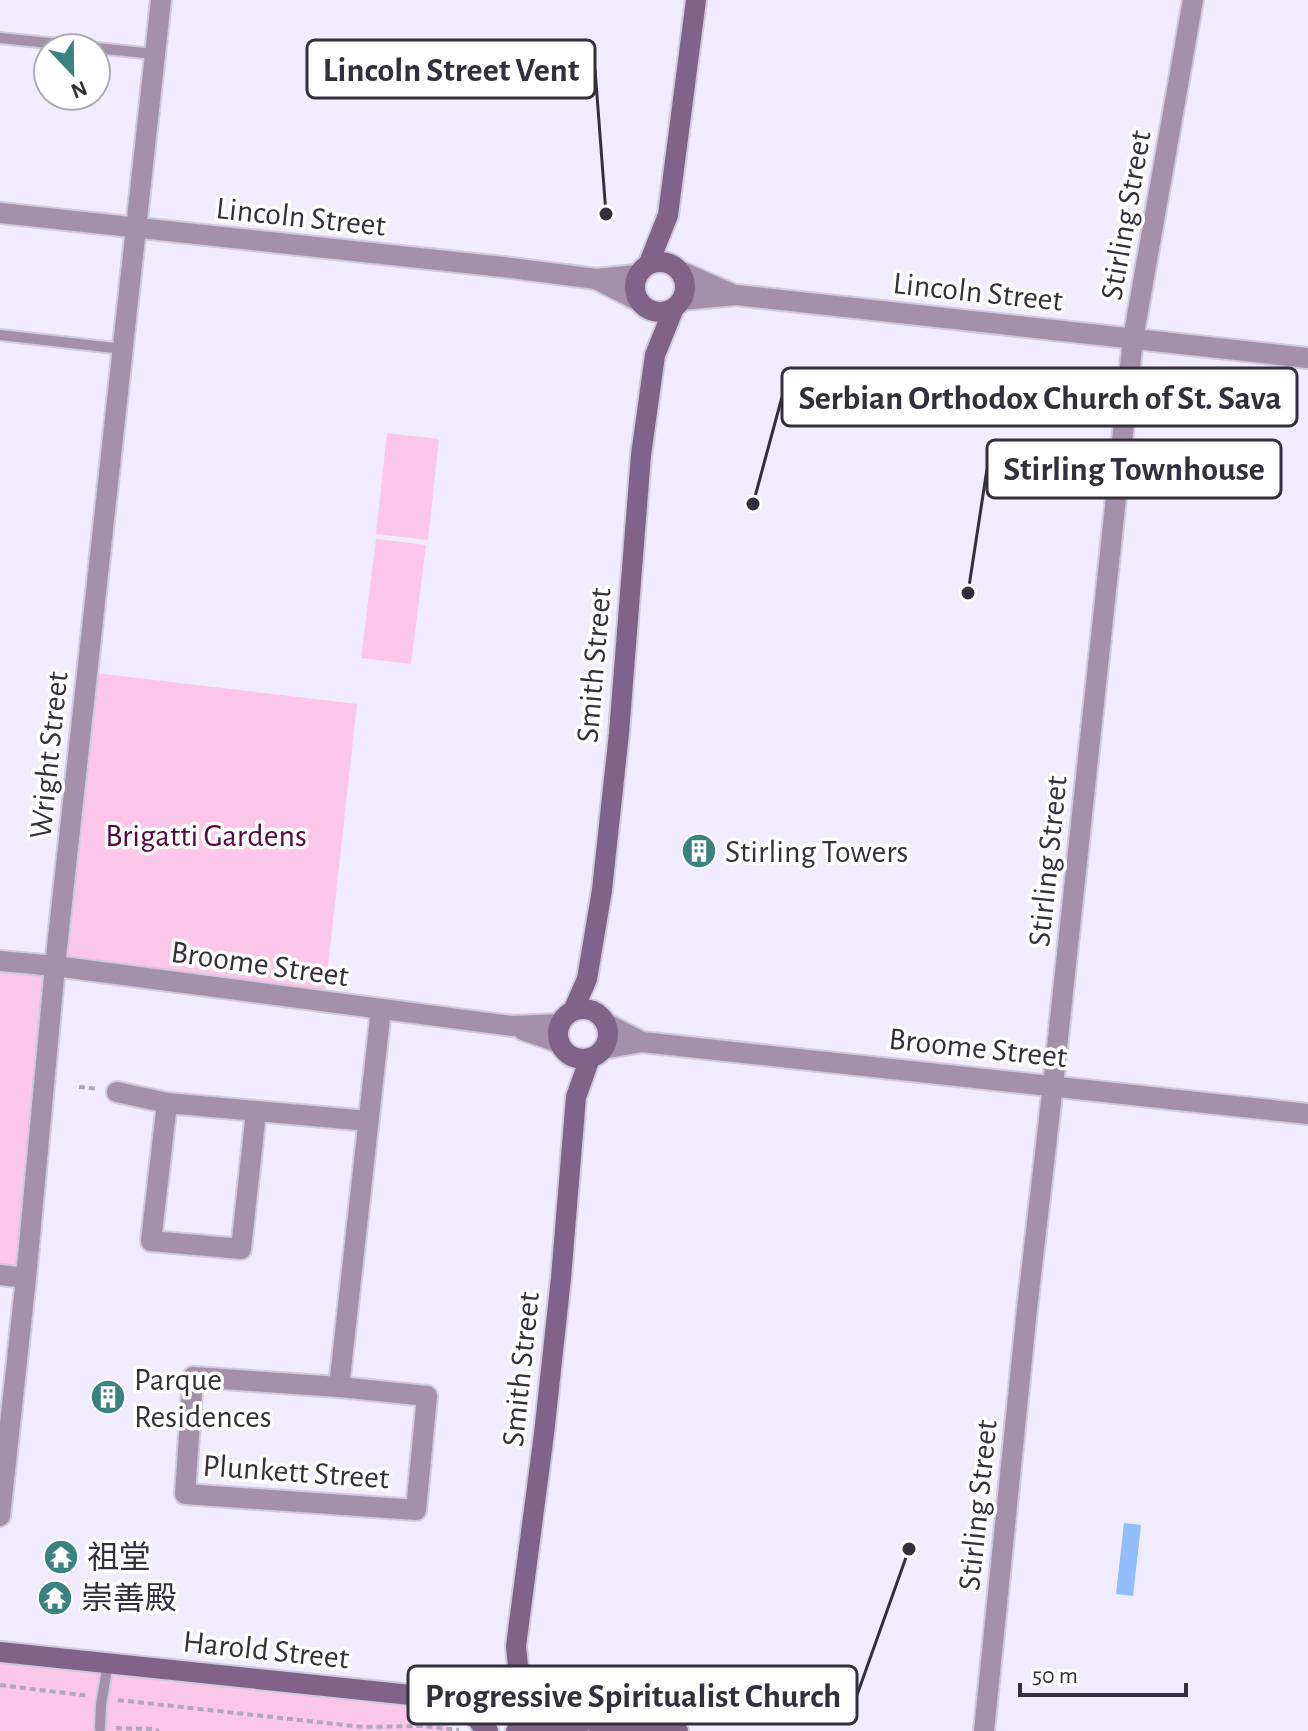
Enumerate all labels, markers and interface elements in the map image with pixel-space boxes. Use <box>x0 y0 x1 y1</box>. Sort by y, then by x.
north arrow <box>32 32 112 112</box>
callout: Lincoln Street Vent <box>307 40 595 98</box>
text: Lincoln Street Vent <box>323 54 580 88</box>
text: N <box>68 77 90 103</box>
street label: Stirling Street <box>1095 128 1157 303</box>
street label: Lincoln Street <box>214 192 387 242</box>
street label: Lincoln Street <box>891 267 1064 317</box>
callout: Serbian Orthodox Church of St. Sava <box>782 368 1297 426</box>
text: Serbian Orthodox Church of St. Sava <box>798 382 1282 416</box>
callout: Stirling Townhouse <box>987 440 1281 498</box>
text: Stirling Townhouse <box>1003 453 1265 487</box>
street label: Smith Street <box>571 586 617 744</box>
street label: Wright Street <box>24 670 74 840</box>
street label: Stirling Street <box>1023 774 1073 948</box>
park label: Brigatti Gardens <box>105 820 307 852</box>
building icon: Stirling Towers <box>680 832 718 870</box>
place label: Stirling Towers <box>725 836 908 868</box>
street label: Broome Street <box>169 936 351 992</box>
street label: Broome Street <box>887 1023 1069 1073</box>
street label: Smith Street <box>497 1290 545 1448</box>
place label: Parque Residences <box>134 1364 272 1433</box>
building icon: Parque Residences <box>89 1378 127 1416</box>
street label: Stirling Street <box>953 1418 1003 1592</box>
street label: Plunkett Street <box>202 1450 390 1494</box>
temple icon: 祖堂 <box>42 1538 80 1576</box>
place label: 祖堂 <box>87 1540 151 1574</box>
temple icon: 崇善殿 <box>36 1579 74 1617</box>
place label: 崇善殿 <box>81 1582 177 1615</box>
street label: Harold Street <box>181 1625 351 1675</box>
scale bar <box>1020 1647 1186 1697</box>
text: 50 m <box>1032 1664 1078 1688</box>
callout: Progressive Spiritualist Church <box>408 1666 857 1724</box>
text: Progressive Spiritualist Church <box>425 1680 841 1714</box>

